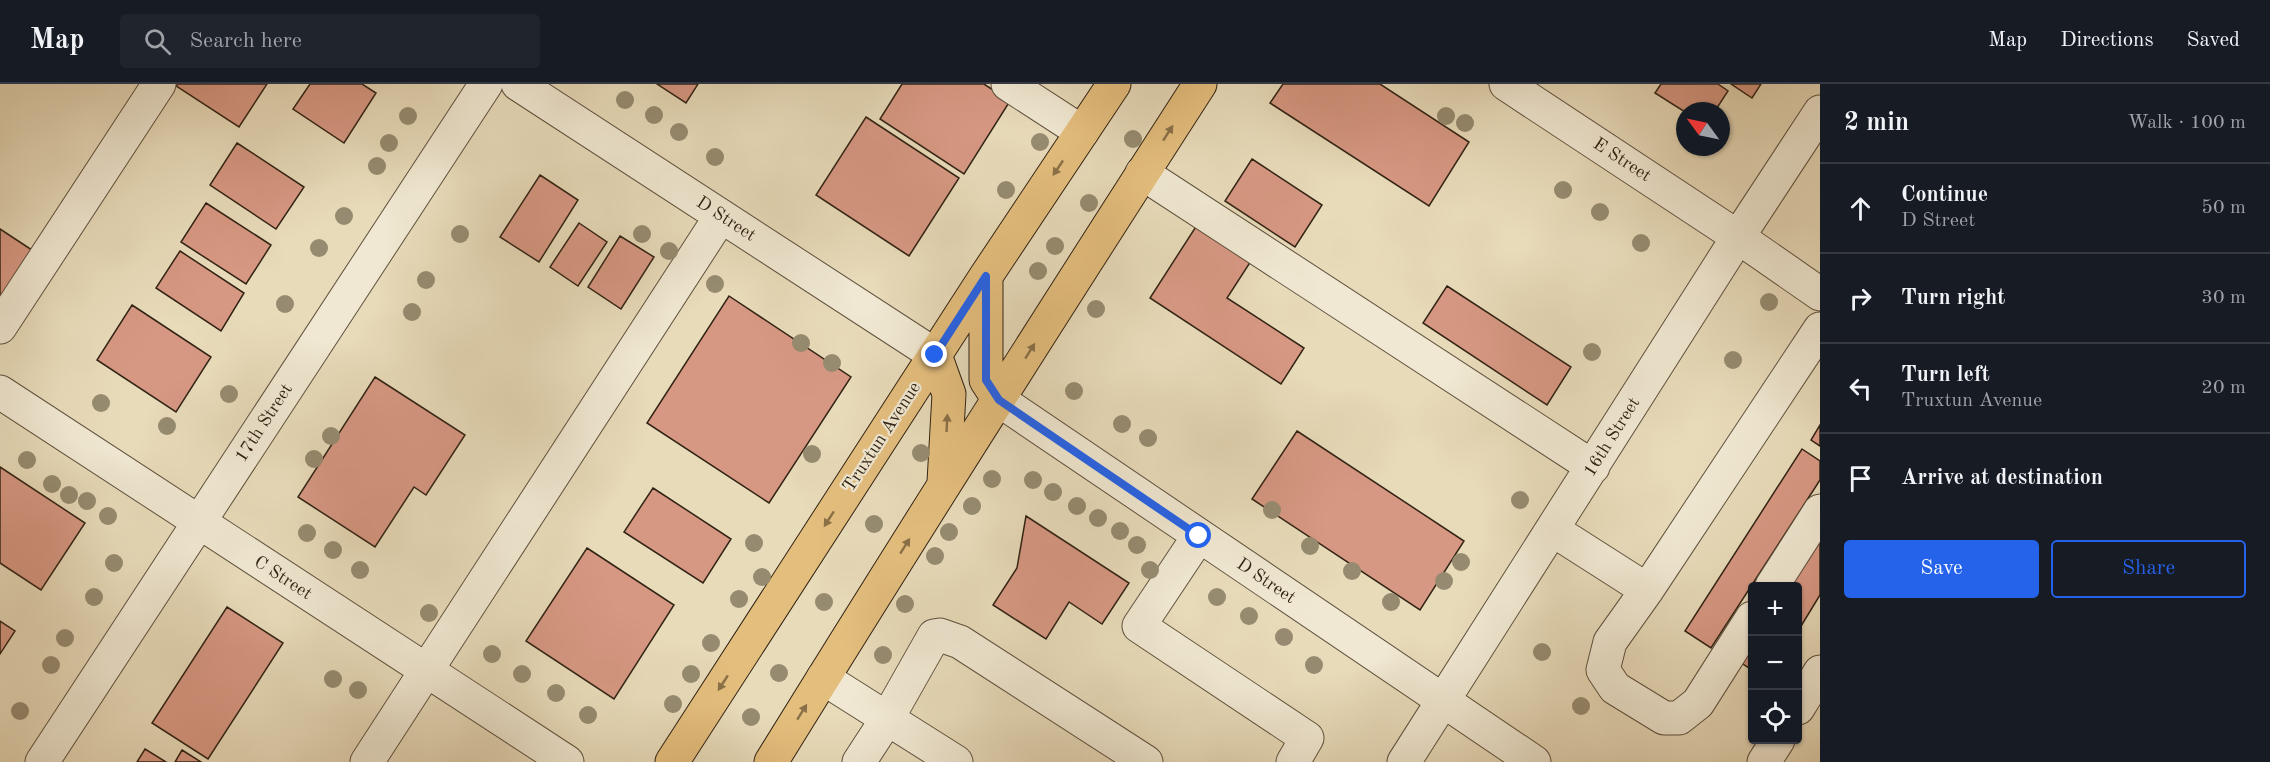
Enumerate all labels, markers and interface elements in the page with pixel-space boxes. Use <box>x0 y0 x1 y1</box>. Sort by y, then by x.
search box <box>120 14 540 68</box>
icon: search <box>141 25 174 58</box>
text: Map <box>30 27 84 55</box>
text: Search here <box>189 30 302 52</box>
text: Map <box>1988 30 2027 51</box>
text: Directions <box>2060 30 2154 51</box>
text: Saved <box>2187 30 2240 51</box>
north arrow <box>1676 102 1730 156</box>
text: 2 min <box>1844 110 1909 136</box>
text: Walk · 100 m <box>2127 113 2246 133</box>
one-way arrow <box>1162 125 1173 141</box>
street label: E Street <box>1590 135 1654 185</box>
one-way arrow <box>1053 159 1064 176</box>
text: Continue <box>1901 184 1988 206</box>
icon: ahead <box>1844 192 1877 225</box>
street label: D Street <box>693 193 759 245</box>
text: 50 m <box>2201 198 2246 218</box>
text: D Street <box>1901 211 1975 231</box>
icon: right <box>1844 282 1877 315</box>
text: Turn right <box>1901 287 2005 309</box>
text: 30 m <box>2201 288 2246 308</box>
route end <box>921 341 947 367</box>
one-way arrow <box>1024 343 1035 359</box>
text: Turn left <box>1901 364 1990 386</box>
icon: left <box>1844 372 1877 405</box>
text: 20 m <box>2201 378 2246 398</box>
street label: Truxtun Avenue <box>840 379 924 495</box>
street label: 17th Street <box>232 380 296 466</box>
text: Truxtun Avenue <box>1901 391 2042 411</box>
street label: 16th Street <box>1581 394 1643 480</box>
one-way arrow <box>943 414 952 433</box>
icon: arrive <box>1844 462 1877 495</box>
text: Arrive at destination <box>1901 467 2103 489</box>
one-way arrow <box>824 511 835 527</box>
route start <box>1185 522 1211 548</box>
one-way arrow <box>899 538 910 554</box>
button: Save <box>1844 540 2039 598</box>
button: Share <box>2051 540 2246 598</box>
street label: C Street <box>251 553 315 603</box>
street label: D Street <box>1233 555 1299 607</box>
map controls <box>1748 582 1802 744</box>
button: + <box>1748 582 1802 636</box>
button: − <box>1748 636 1802 690</box>
one-way arrow <box>718 675 729 691</box>
button: locate <box>1748 690 1802 744</box>
one-way arrow <box>797 704 808 720</box>

